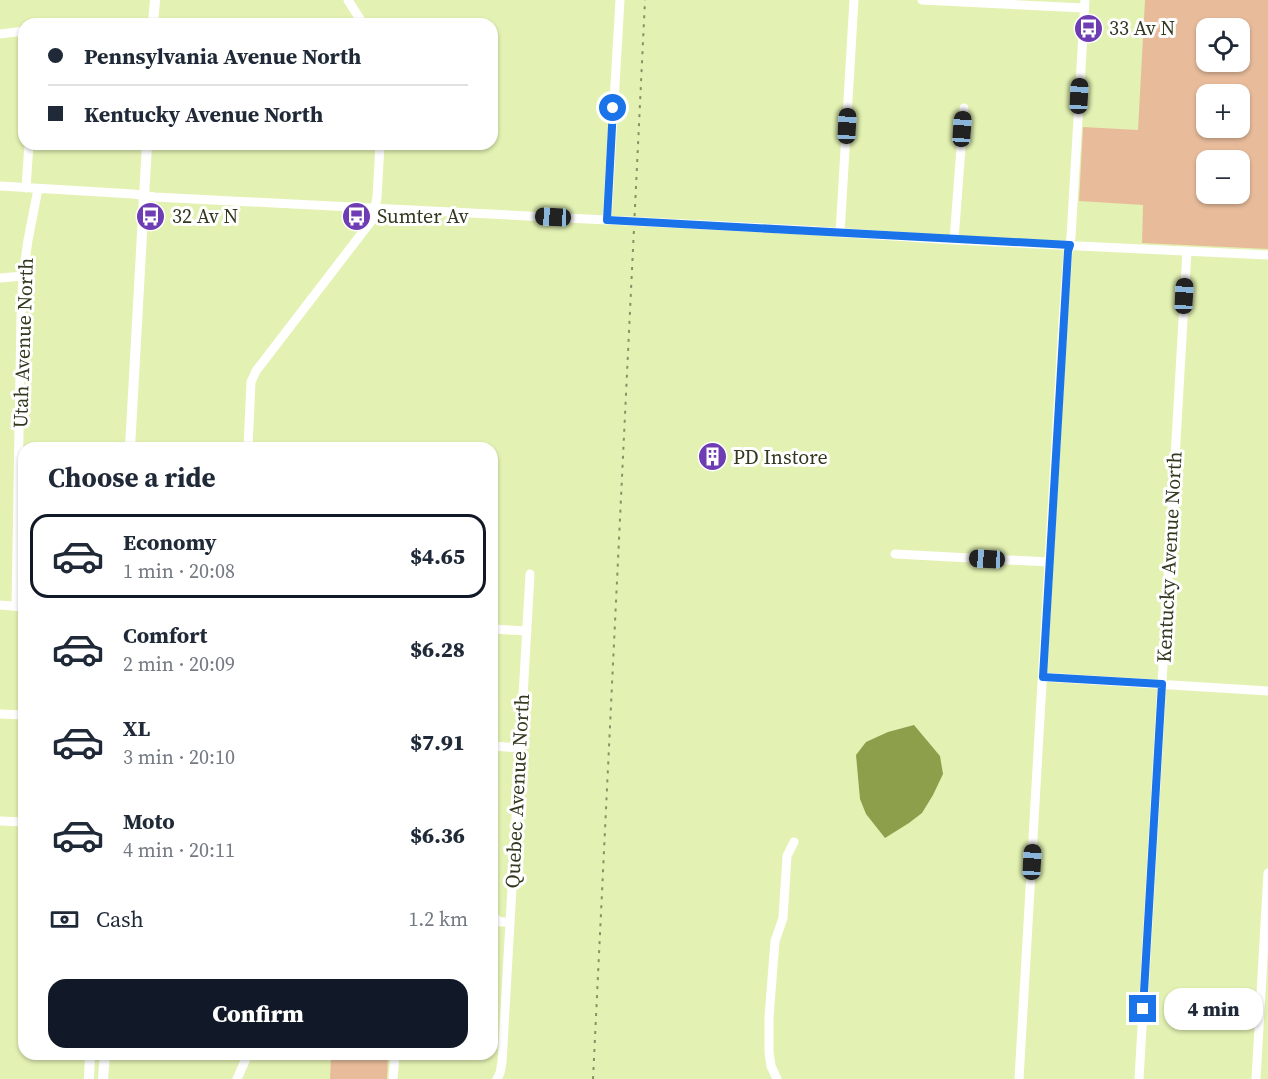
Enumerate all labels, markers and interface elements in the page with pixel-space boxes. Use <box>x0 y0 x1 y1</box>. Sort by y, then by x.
bus stop icon: 33 Av N <box>1072 12 1104 44</box>
place label: 33 Av N <box>1109 14 1175 42</box>
map controls <box>1196 18 1250 204</box>
button: locate <box>1196 18 1250 72</box>
text: Pennsylvania Avenue North <box>84 41 361 71</box>
car <box>1069 78 1089 114</box>
button: + <box>1196 84 1250 138</box>
route start <box>599 94 626 121</box>
text: Kentucky Avenue North <box>84 99 323 129</box>
car <box>837 108 857 144</box>
car <box>952 110 972 148</box>
button: − <box>1196 150 1250 204</box>
bus stop icon: 32 Av N <box>135 200 167 232</box>
bus stop icon: Sumter Av <box>340 200 372 232</box>
place label: 32 Av N <box>172 202 238 230</box>
place label: Sumter Av <box>377 202 469 230</box>
car <box>535 207 571 227</box>
street label: Utah Avenue North <box>6 257 40 429</box>
car <box>1174 278 1194 314</box>
building icon: PD Instore <box>696 441 728 473</box>
place label: PD Instore <box>733 443 828 471</box>
street label: Kentucky Avenue North <box>1149 451 1189 663</box>
text: Choose a ride <box>48 459 216 496</box>
text: Economy <box>123 527 217 557</box>
icon: car <box>51 529 105 583</box>
text: $4.65 <box>410 541 465 571</box>
car <box>969 549 1005 569</box>
text: 1 min · 20:08 <box>123 557 235 585</box>
text: Comfort <box>123 620 207 650</box>
icon: car <box>51 622 105 676</box>
text: $6.28 <box>410 634 465 664</box>
text: 2 min · 20:09 <box>123 650 235 678</box>
street label: Quebec Avenue North <box>498 693 536 889</box>
text: XL <box>123 713 150 743</box>
icon: car <box>51 715 105 769</box>
text: $7.91 <box>410 727 465 757</box>
text: 3 min · 20:10 <box>123 743 235 771</box>
text: Moto <box>123 806 175 836</box>
icon: car <box>51 808 105 862</box>
text: $6.36 <box>410 820 465 850</box>
text: 4 min · 20:11 <box>123 836 235 864</box>
car <box>1022 844 1042 880</box>
icon: cash <box>48 903 81 936</box>
text: Cash <box>96 904 144 934</box>
text: 1.2 km <box>408 905 468 933</box>
button: Confirm <box>48 979 468 1048</box>
callout: 4 min <box>1164 988 1263 1030</box>
route end <box>1129 995 1156 1022</box>
text: 4 min <box>1187 995 1240 1023</box>

